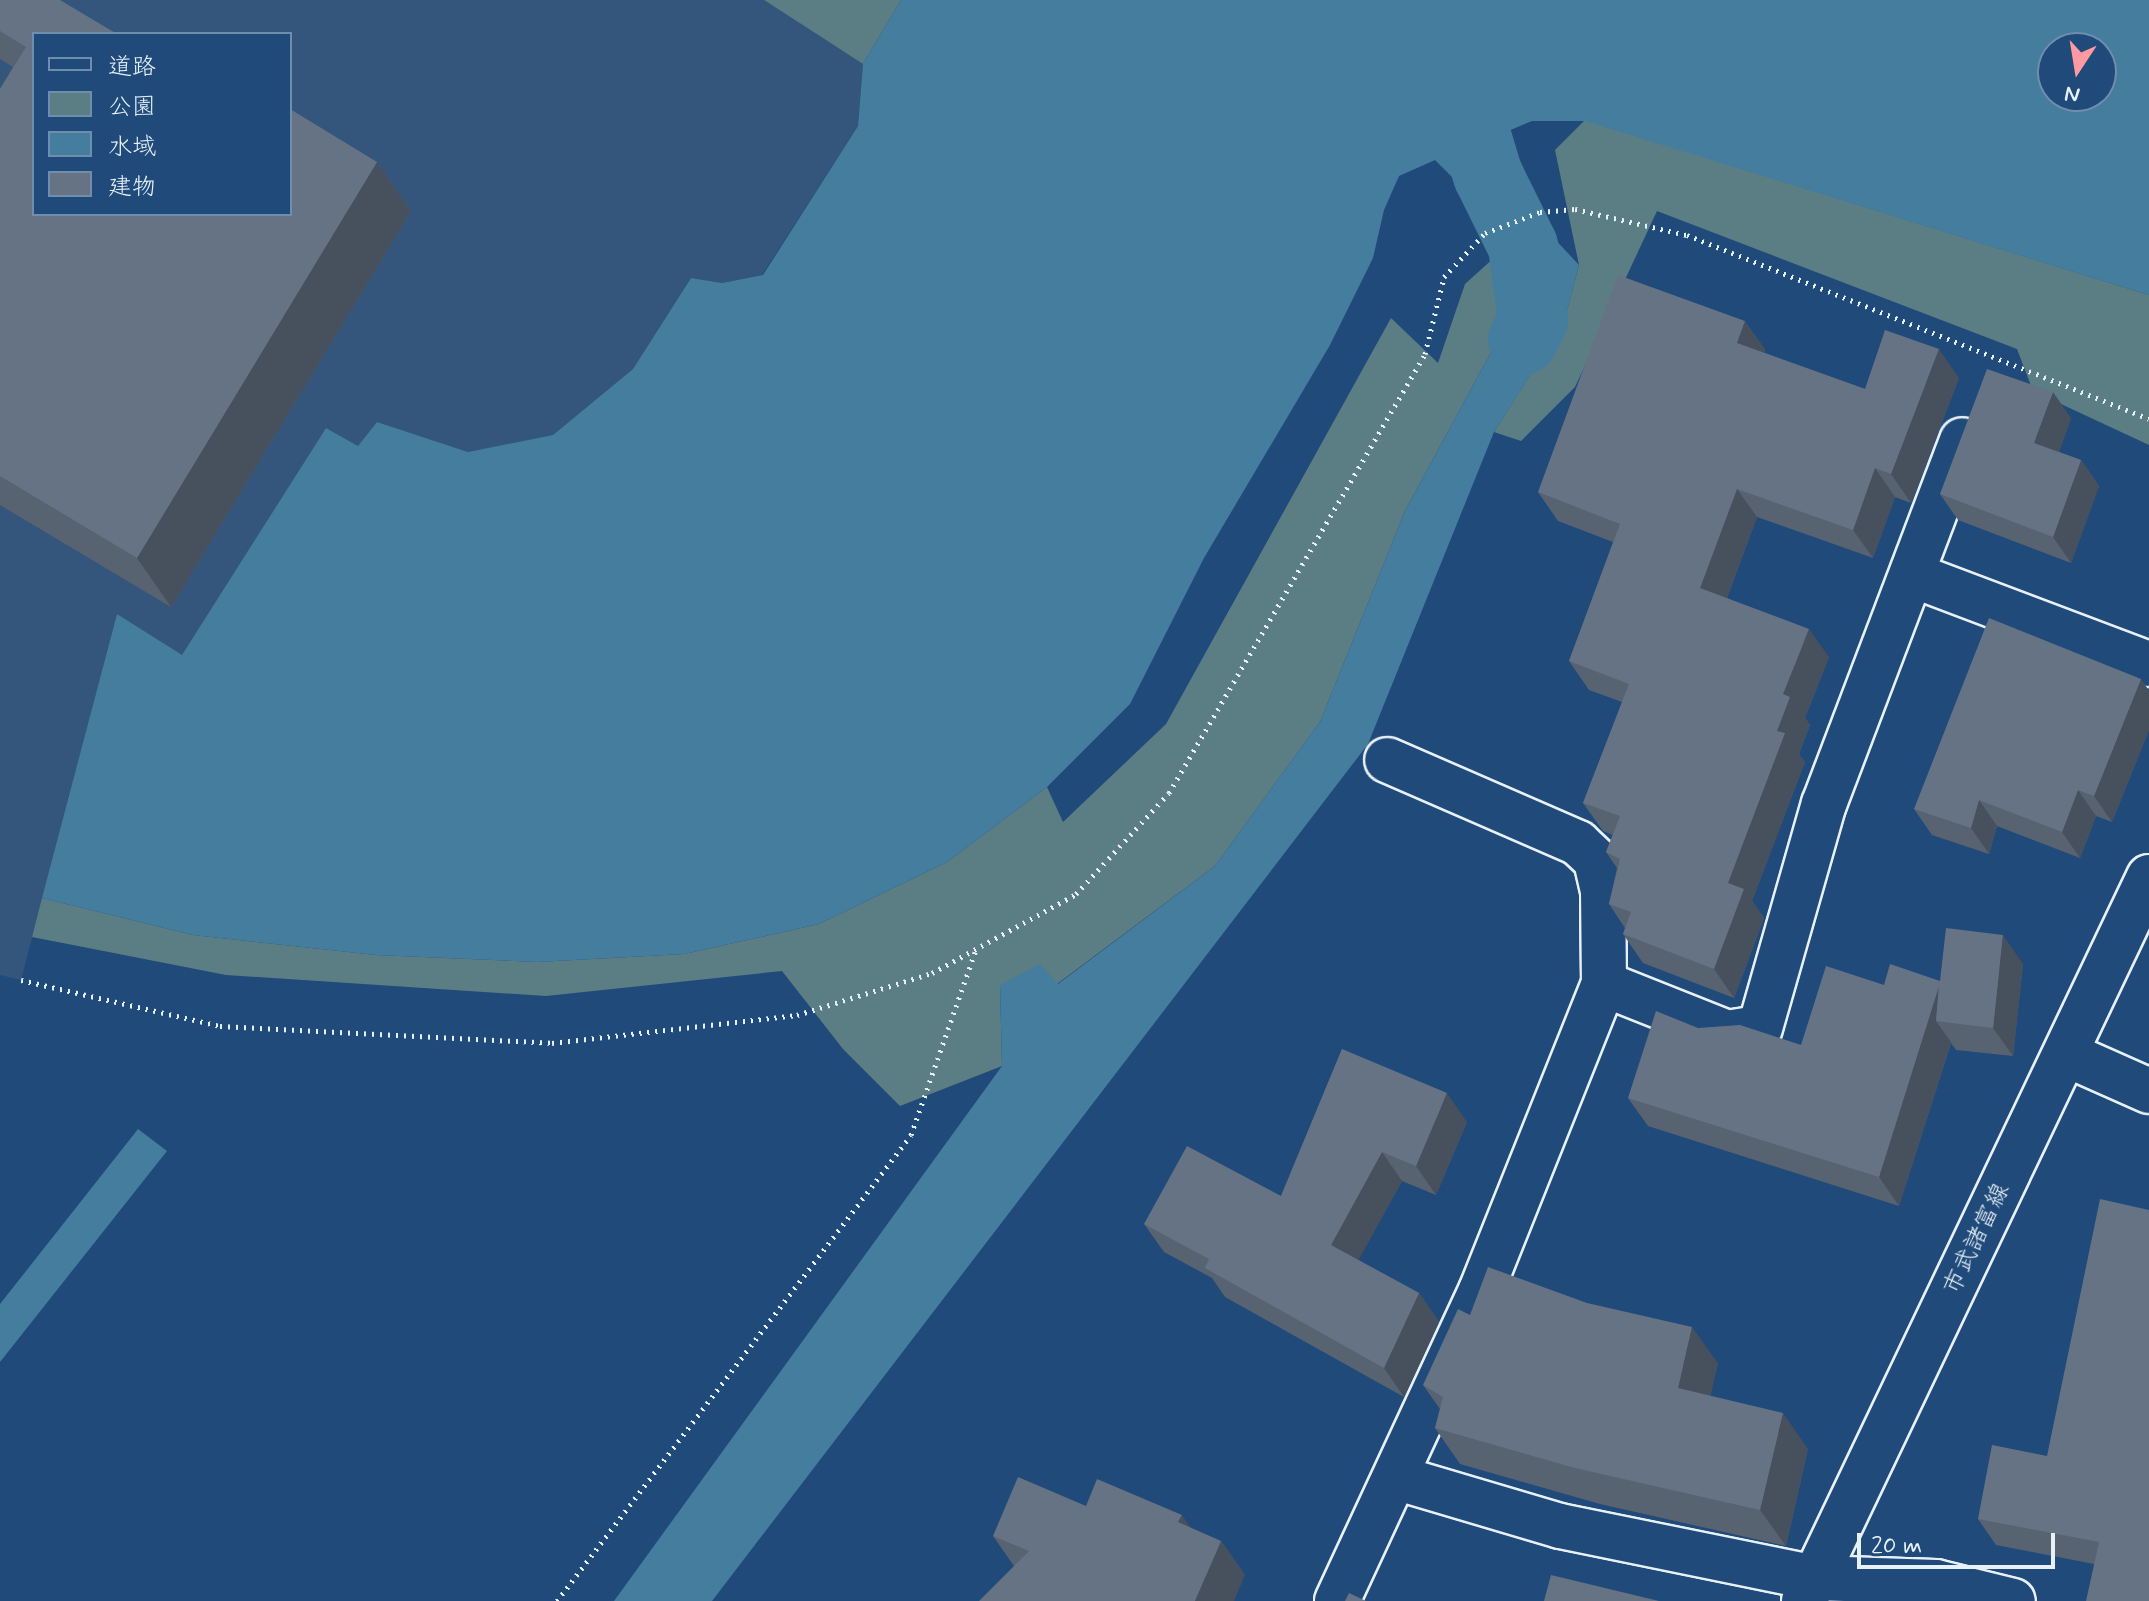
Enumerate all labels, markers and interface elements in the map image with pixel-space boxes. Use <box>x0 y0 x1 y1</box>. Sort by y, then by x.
legend <box>32 32 292 216</box>
north arrow <box>2037 32 2117 112</box>
text: 道路 <box>108 52 156 83</box>
text: N <box>2062 78 2083 109</box>
text: 公園 <box>108 92 156 123</box>
text: 水域 <box>108 132 156 163</box>
text: 建物 <box>108 172 156 203</box>
street label: 市武諸富線 <box>1938 1179 2016 1299</box>
scale bar <box>1861 1517 2059 1567</box>
text: 20 m <box>1871 1531 1922 1562</box>

